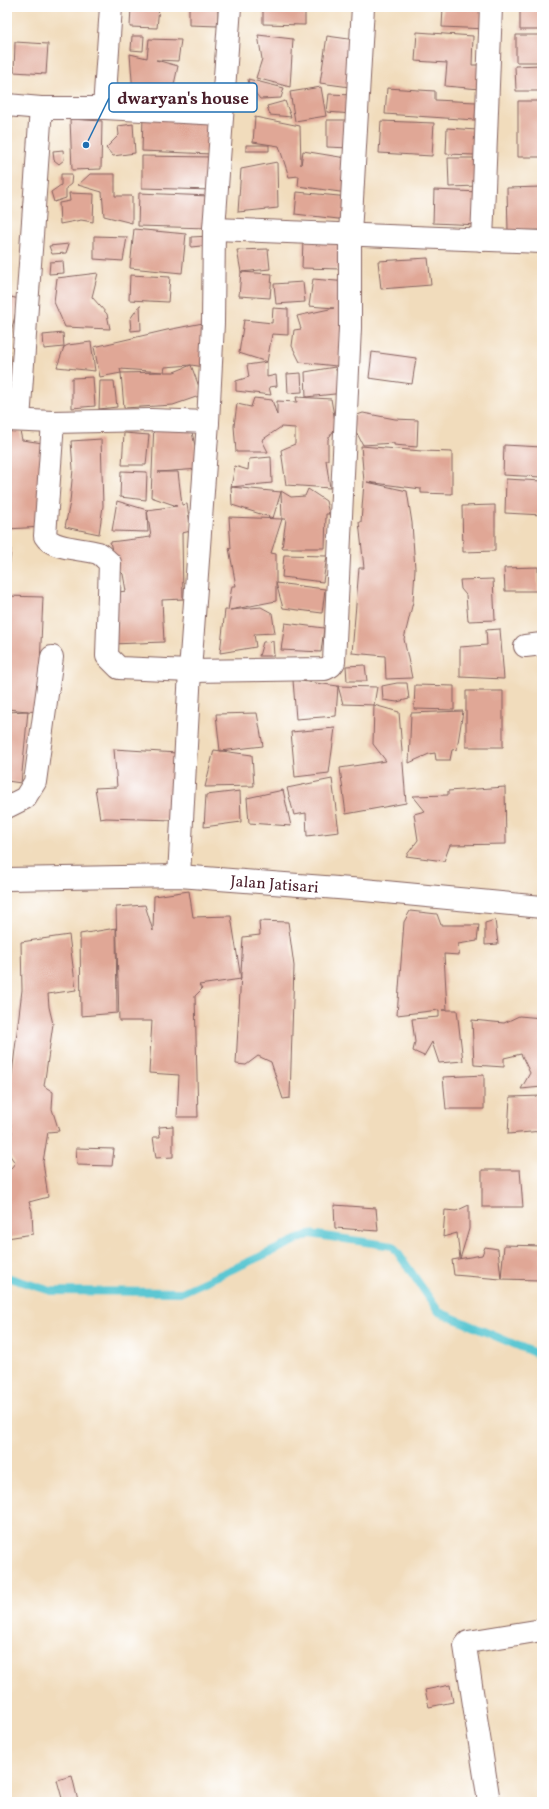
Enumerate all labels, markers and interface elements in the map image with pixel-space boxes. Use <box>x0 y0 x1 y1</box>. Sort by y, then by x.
callout: dwaryan's house <box>109 83 257 112</box>
text: dwaryan's house <box>117 88 249 111</box>
street label: Jalan Jatisari <box>230 871 320 900</box>

